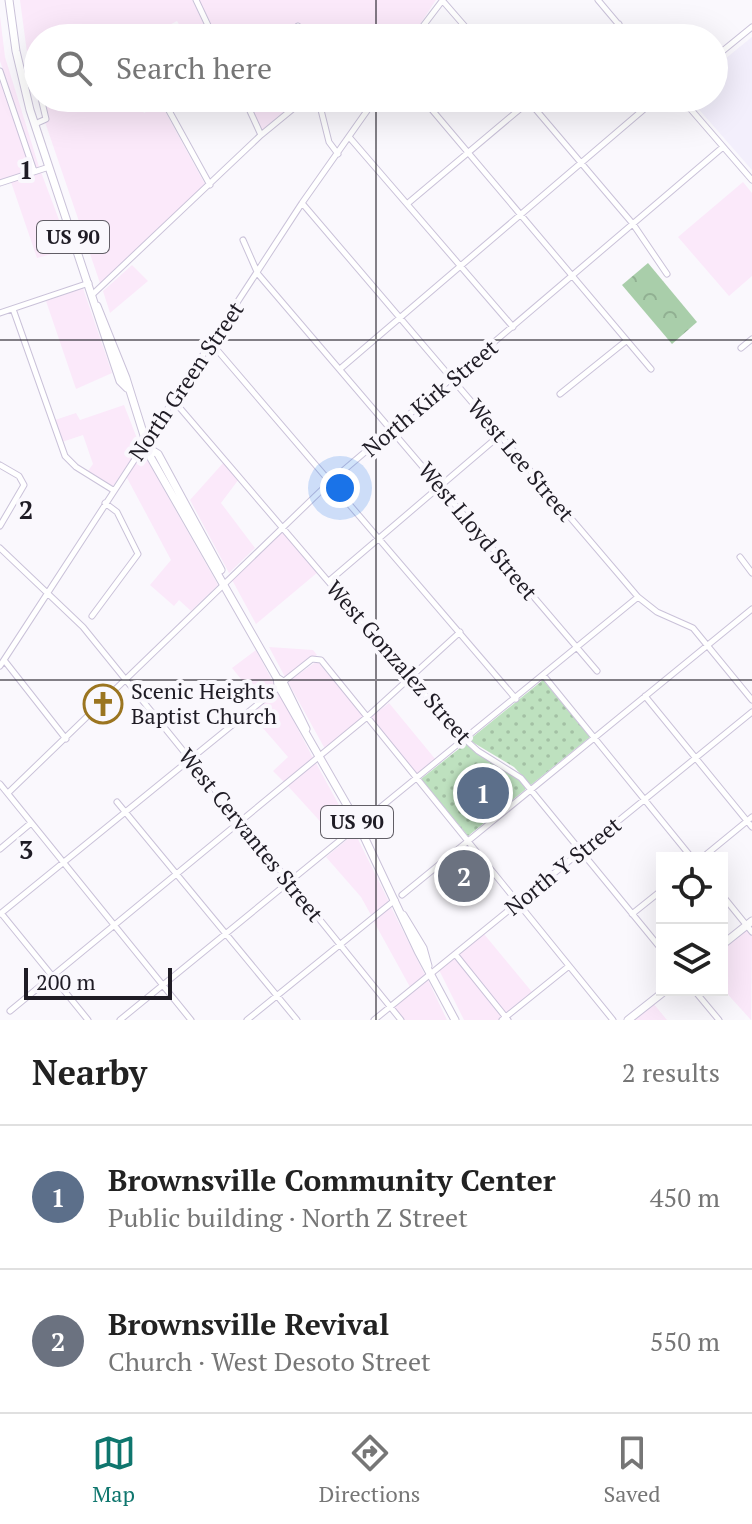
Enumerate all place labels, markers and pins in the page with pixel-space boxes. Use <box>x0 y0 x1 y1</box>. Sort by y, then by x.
place label: Scenic Heights Baptist Church <box>131 676 277 730</box>
church icon: Scenic Heights Baptist Church <box>82 683 124 725</box>
pin: 1 <box>457 763 509 823</box>
pin: 2 <box>438 846 490 906</box>

